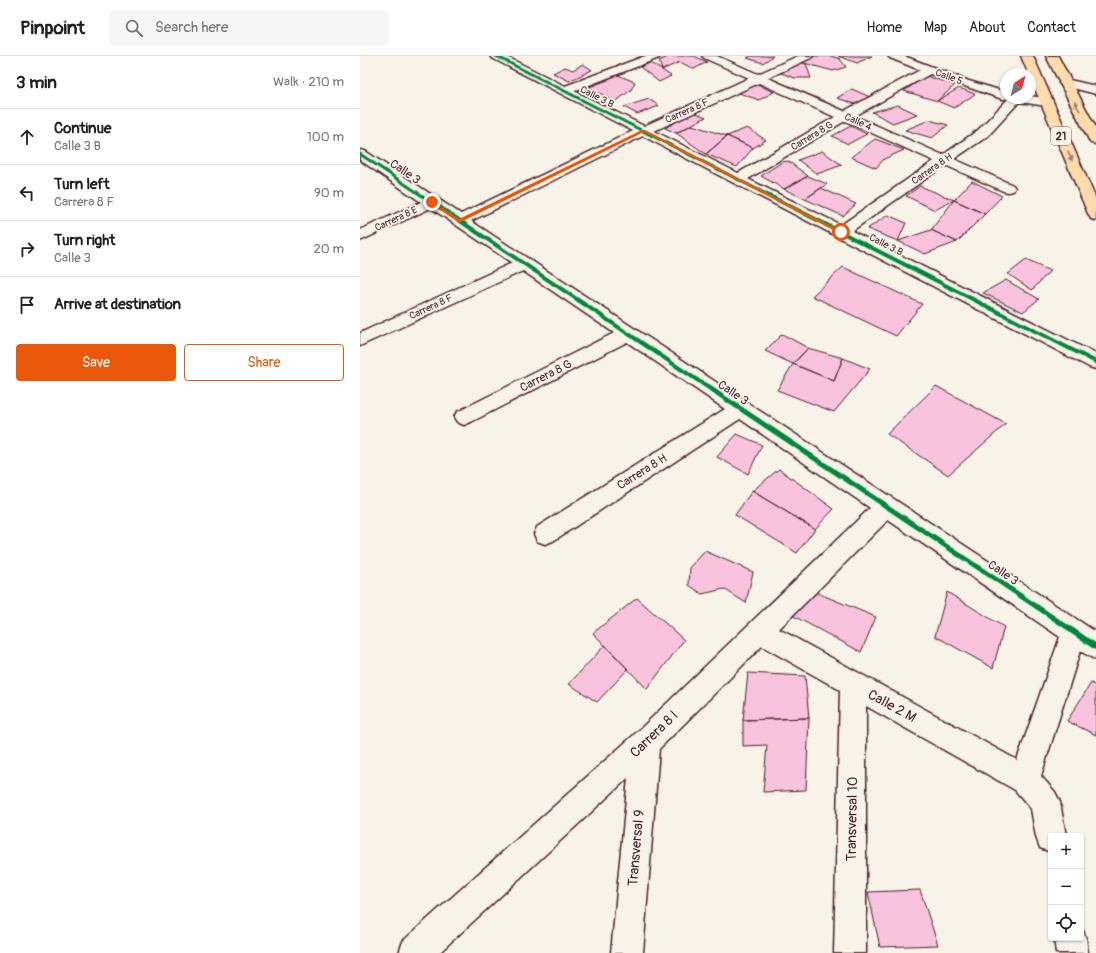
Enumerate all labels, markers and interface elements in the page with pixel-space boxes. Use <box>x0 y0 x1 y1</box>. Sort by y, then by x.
search box <box>109 10 389 46</box>
text: Pinpoint <box>20 16 85 40</box>
icon: search <box>123 17 145 39</box>
text: Search here <box>155 18 228 37</box>
text: Home <box>867 19 902 36</box>
text: Map <box>924 19 947 36</box>
text: About <box>969 19 1005 36</box>
text: Contact <box>1027 19 1076 36</box>
street label: Calle 5 <box>934 67 964 87</box>
north arrow <box>1000 68 1036 104</box>
text: 3 min <box>16 72 57 93</box>
text: Walk · 210 m <box>273 74 344 90</box>
street label: Calle 3 B <box>578 83 616 111</box>
street label: Carrera 8 F <box>663 96 711 126</box>
one-way arrow <box>1074 100 1081 112</box>
street label: Calle 4 <box>843 111 874 133</box>
text: Continue <box>54 119 112 138</box>
street label: Carrera 8 G <box>789 119 836 153</box>
icon: ahead <box>16 126 38 148</box>
road number: 21 <box>1051 127 1071 145</box>
text: 100 m <box>307 129 344 145</box>
text: Calle 3 B <box>54 138 101 154</box>
one-way arrow <box>1067 150 1073 162</box>
street label: Carrera 8 H <box>909 151 955 187</box>
street label: Calle 3 <box>387 156 423 188</box>
text: Turn left <box>54 175 110 194</box>
icon: left <box>16 182 38 204</box>
text: 90 m <box>314 185 344 201</box>
route end <box>423 193 441 211</box>
text: Carrera 8 F <box>54 194 114 210</box>
street label: Carrera 8 E <box>373 204 419 234</box>
route start <box>832 223 850 241</box>
text: Turn right <box>54 231 115 250</box>
street label: Calle 3 B <box>867 231 905 259</box>
icon: right <box>16 238 38 260</box>
text: 20 m <box>313 241 344 257</box>
text: Calle 3 <box>54 250 91 266</box>
street label: Carrera 8 F <box>407 292 455 322</box>
icon: arrive <box>16 294 38 316</box>
text: Arrive at destination <box>54 295 181 314</box>
button: Save <box>16 344 176 381</box>
button: Share <box>184 344 344 381</box>
street label: Carrera 8 G <box>518 357 575 395</box>
street label: Calle 3 <box>715 377 751 409</box>
street label: Carrera 8 H <box>614 451 670 493</box>
street label: Calle 3 <box>985 557 1021 589</box>
street label: Calle 2 M <box>865 686 919 726</box>
street label: Carrera 8 I <box>626 707 682 761</box>
street label: Transversal 10 <box>843 776 861 862</box>
street label: Transversal 9 <box>624 809 648 887</box>
map controls <box>1048 833 1084 941</box>
button: + <box>1048 833 1084 869</box>
button: − <box>1048 869 1084 905</box>
button: locate <box>1048 905 1084 941</box>

